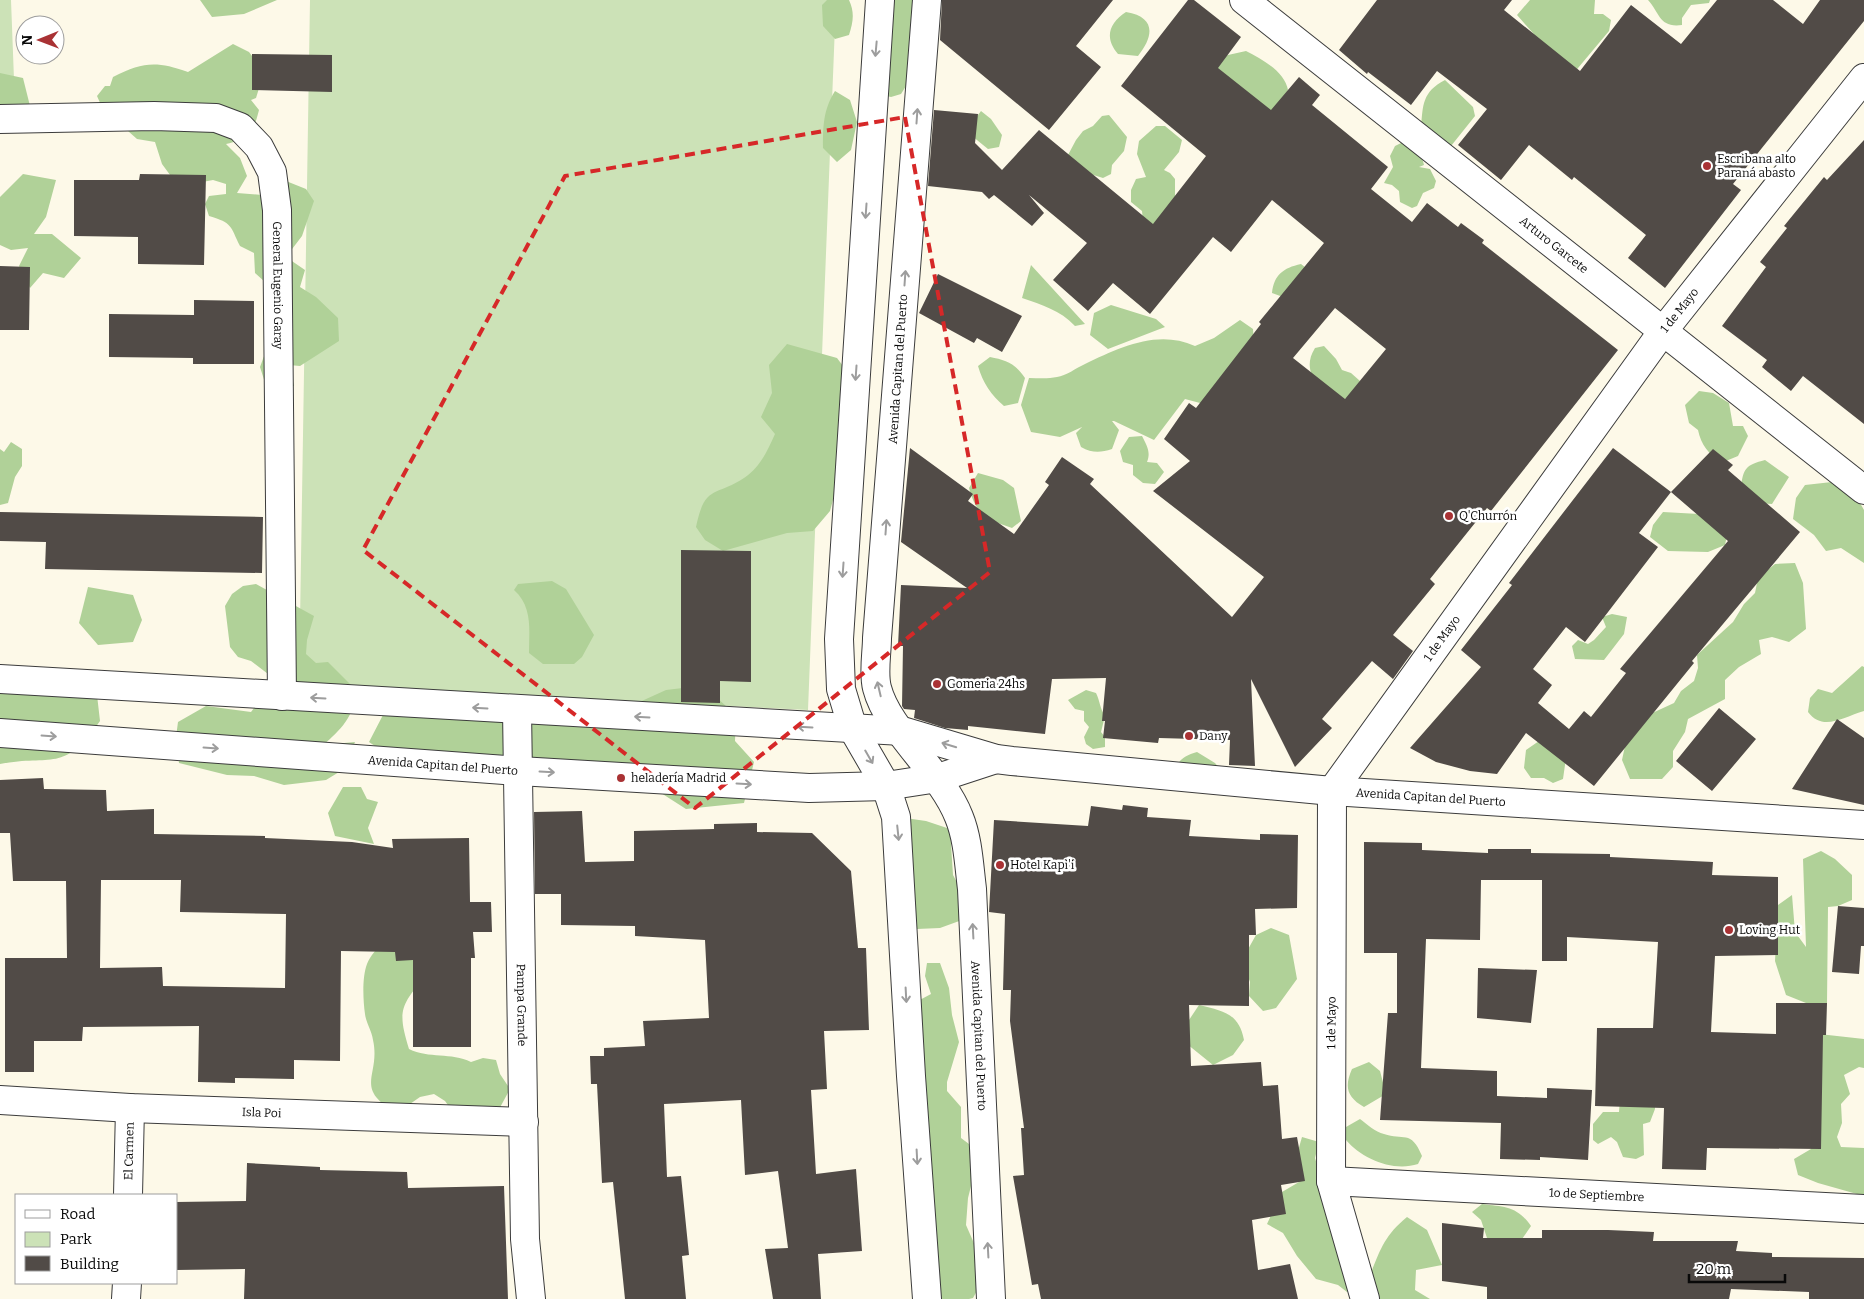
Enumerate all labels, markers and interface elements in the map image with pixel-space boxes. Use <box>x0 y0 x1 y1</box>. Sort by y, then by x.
north arrow <box>15 15 65 65</box>
text: N <box>19 34 36 46</box>
one-way arrow <box>871 40 880 56</box>
one-way arrow <box>912 108 922 124</box>
place label: Escribana alto Paraná abasto <box>1717 152 1796 180</box>
marker: Escribana alto Paraná abasto <box>1701 160 1713 172</box>
one-way arrow <box>861 202 871 218</box>
street label: Arturo Garcete <box>1517 214 1591 276</box>
street label: General Eugenio Garay <box>270 221 285 350</box>
one-way arrow <box>900 270 909 286</box>
street label: 1 de Mayo <box>1657 285 1702 335</box>
street label: Avenida Capitan del Puerto <box>886 294 910 444</box>
one-way arrow <box>851 365 860 381</box>
place label: Q'Churrón <box>1459 509 1518 523</box>
marker: Q'Churrón <box>1443 510 1455 522</box>
one-way arrow <box>881 520 890 536</box>
one-way arrow <box>839 562 848 578</box>
street label: 1 de Mayo <box>1421 613 1463 664</box>
place label: Gomeria 24hs <box>947 677 1025 691</box>
marker: Gomeria 24hs <box>931 678 943 690</box>
one-way arrow <box>874 682 883 698</box>
one-way arrow <box>310 694 326 703</box>
one-way arrow <box>472 703 488 712</box>
one-way arrow <box>635 713 651 722</box>
one-way arrow <box>797 723 813 732</box>
place label: Dany <box>1199 729 1228 743</box>
marker: Dany <box>1183 730 1195 742</box>
one-way arrow <box>40 732 56 741</box>
one-way arrow <box>942 740 958 750</box>
one-way arrow <box>202 743 218 753</box>
one-way arrow <box>865 750 875 764</box>
street label: Avenida Capitan del Puerto <box>367 753 518 778</box>
one-way arrow <box>539 768 555 777</box>
place label: heladería Madrid <box>631 771 726 785</box>
marker: heladería Madrid <box>615 772 627 784</box>
one-way arrow <box>736 780 752 789</box>
street label: Avenida Capitan del Puerto <box>1355 786 1506 809</box>
one-way arrow <box>893 824 903 840</box>
place label: Hotel Kapi'i <box>1010 858 1075 872</box>
marker: Hotel Kapi'i <box>994 859 1006 871</box>
one-way arrow <box>969 923 978 939</box>
place label: Loving Hut <box>1739 923 1801 937</box>
marker: Loving Hut <box>1723 924 1735 936</box>
street label: Avenida Capitan del Puerto <box>968 960 989 1111</box>
street label: Pampa Grande <box>514 964 529 1046</box>
one-way arrow <box>902 986 911 1002</box>
street label: 1 de Mayo <box>1324 996 1338 1049</box>
street label: Isla Poi <box>242 1105 282 1120</box>
street label: El Carmen <box>121 1121 137 1180</box>
one-way arrow <box>912 1149 921 1165</box>
street label: 1o de Septiembre <box>1549 1185 1645 1204</box>
legend <box>15 1194 178 1284</box>
text: Road <box>60 1205 95 1223</box>
text: Park <box>60 1230 92 1248</box>
one-way arrow <box>983 1243 993 1259</box>
scale bar <box>1689 1252 1785 1284</box>
text: Building <box>60 1255 119 1273</box>
text: 20 m <box>1696 1260 1732 1278</box>

